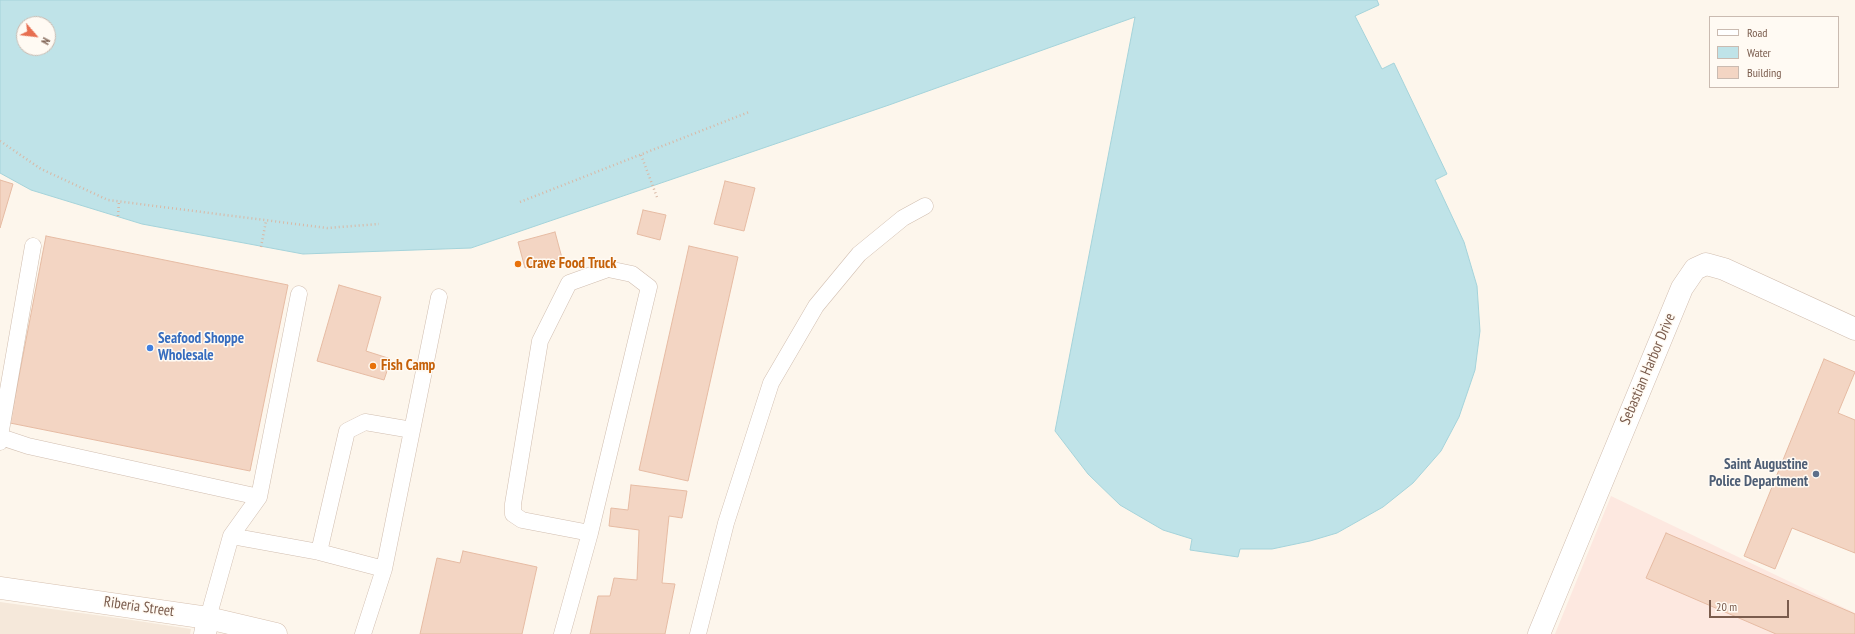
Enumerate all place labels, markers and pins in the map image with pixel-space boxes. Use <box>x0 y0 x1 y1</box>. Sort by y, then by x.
place label: Crave Food Truck <box>526 255 616 273</box>
marker: Crave Food Truck <box>513 259 523 269</box>
place label: Seafood Shoppe Wholesale <box>158 330 244 365</box>
marker: Seafood Shoppe Wholesale <box>145 343 155 353</box>
place label: Fish Camp <box>381 357 435 375</box>
marker: Fish Camp <box>368 361 378 371</box>
place label: Saint Augustine Police Department <box>1709 456 1808 491</box>
marker: Saint Augustine Police Department <box>1811 469 1821 479</box>

